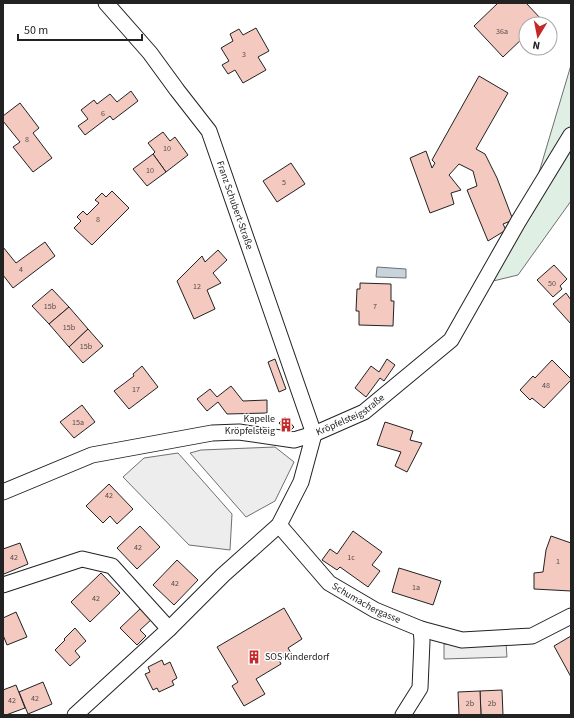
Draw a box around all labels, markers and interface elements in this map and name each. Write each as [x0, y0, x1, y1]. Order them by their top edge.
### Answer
scale bar [18, 16, 142, 42]
north arrow [518, 16, 558, 56]
text: 50 m [24, 22, 48, 39]
house number: 36a [496, 26, 508, 37]
text: N [531, 37, 541, 53]
house number: 3 [242, 49, 246, 60]
house number: 6 [101, 108, 105, 119]
house number: 8 [25, 134, 29, 145]
house number: 10 [163, 143, 171, 154]
street label: Franz Schubert-Straße [213, 159, 257, 252]
house number: 10 [146, 165, 154, 176]
house number: 5 [282, 177, 286, 188]
house number: 8 [96, 214, 100, 225]
house number: 4 [19, 264, 23, 275]
house number: 50 [548, 278, 556, 289]
house number: 12 [193, 281, 201, 292]
house number: 15b [44, 301, 57, 312]
house number: 7 [373, 301, 377, 312]
house number: 15b [63, 322, 76, 333]
house number: 15b [80, 341, 93, 352]
house number: 48 [542, 380, 550, 391]
house number: 17 [132, 384, 140, 395]
street label: Kröpfelsteigstraße [314, 391, 388, 439]
place label: Kapelle Kröpfelsteig [225, 412, 275, 438]
house number: 15a [72, 417, 84, 428]
building icon: Kapelle Kröpfelsteig [278, 417, 294, 433]
house number: 42 [105, 490, 113, 501]
house number: 42 [134, 542, 142, 553]
house number: 42 [10, 552, 18, 563]
house number: 1c [347, 552, 355, 563]
house number: 1 [556, 556, 560, 567]
house number: 42 [171, 578, 179, 589]
street label: Schumachergasse [329, 579, 403, 627]
house number: 1a [412, 582, 420, 593]
house number: 42 [92, 593, 100, 604]
building icon: SOS Kinderdorf [246, 649, 262, 665]
place label: SOS Kinderdorf [265, 650, 330, 664]
house number: 42 [31, 693, 39, 704]
house number: 42 [8, 695, 16, 706]
house number: 2b [466, 698, 475, 709]
house number: 2b [488, 698, 497, 709]

